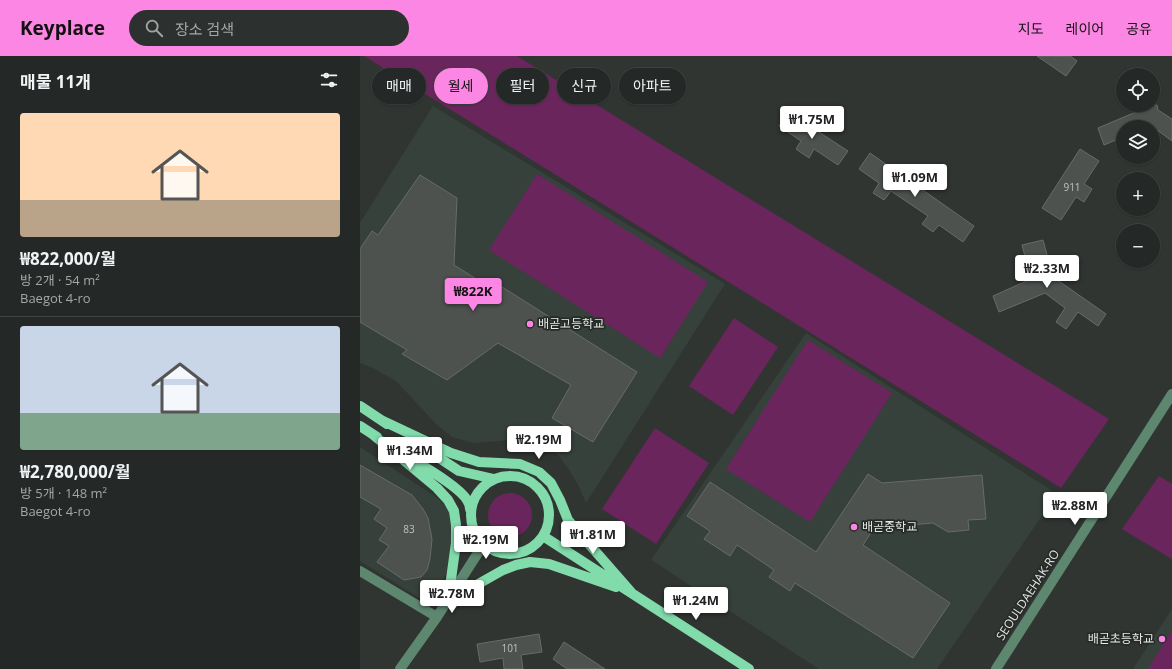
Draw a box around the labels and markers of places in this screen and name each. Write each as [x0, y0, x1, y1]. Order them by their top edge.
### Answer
pin: ₩1.75M [779, 106, 845, 140]
pin: ₩1.09M [882, 164, 948, 198]
pin: ₩2.33M [1014, 255, 1080, 289]
pin: ₩822K [445, 278, 501, 312]
place label: 배곧고등학교 [538, 315, 604, 332]
marker: 배곧고등학교 [525, 319, 535, 329]
pin: ₩2.19M [506, 426, 572, 460]
pin: ₩1.34M [377, 437, 443, 471]
pin: ₩2.88M [1042, 492, 1108, 526]
place label: 배곧중학교 [862, 518, 917, 535]
pin: ₩1.81M [560, 521, 626, 555]
marker: 배곧중학교 [849, 522, 859, 532]
pin: ₩2.19M [453, 526, 519, 560]
pin: ₩2.78M [419, 580, 485, 614]
pin: ₩1.24M [663, 587, 729, 621]
place label: 배곧초등학교 [1088, 630, 1154, 647]
marker: 배곧초등학교 [1157, 634, 1167, 644]

